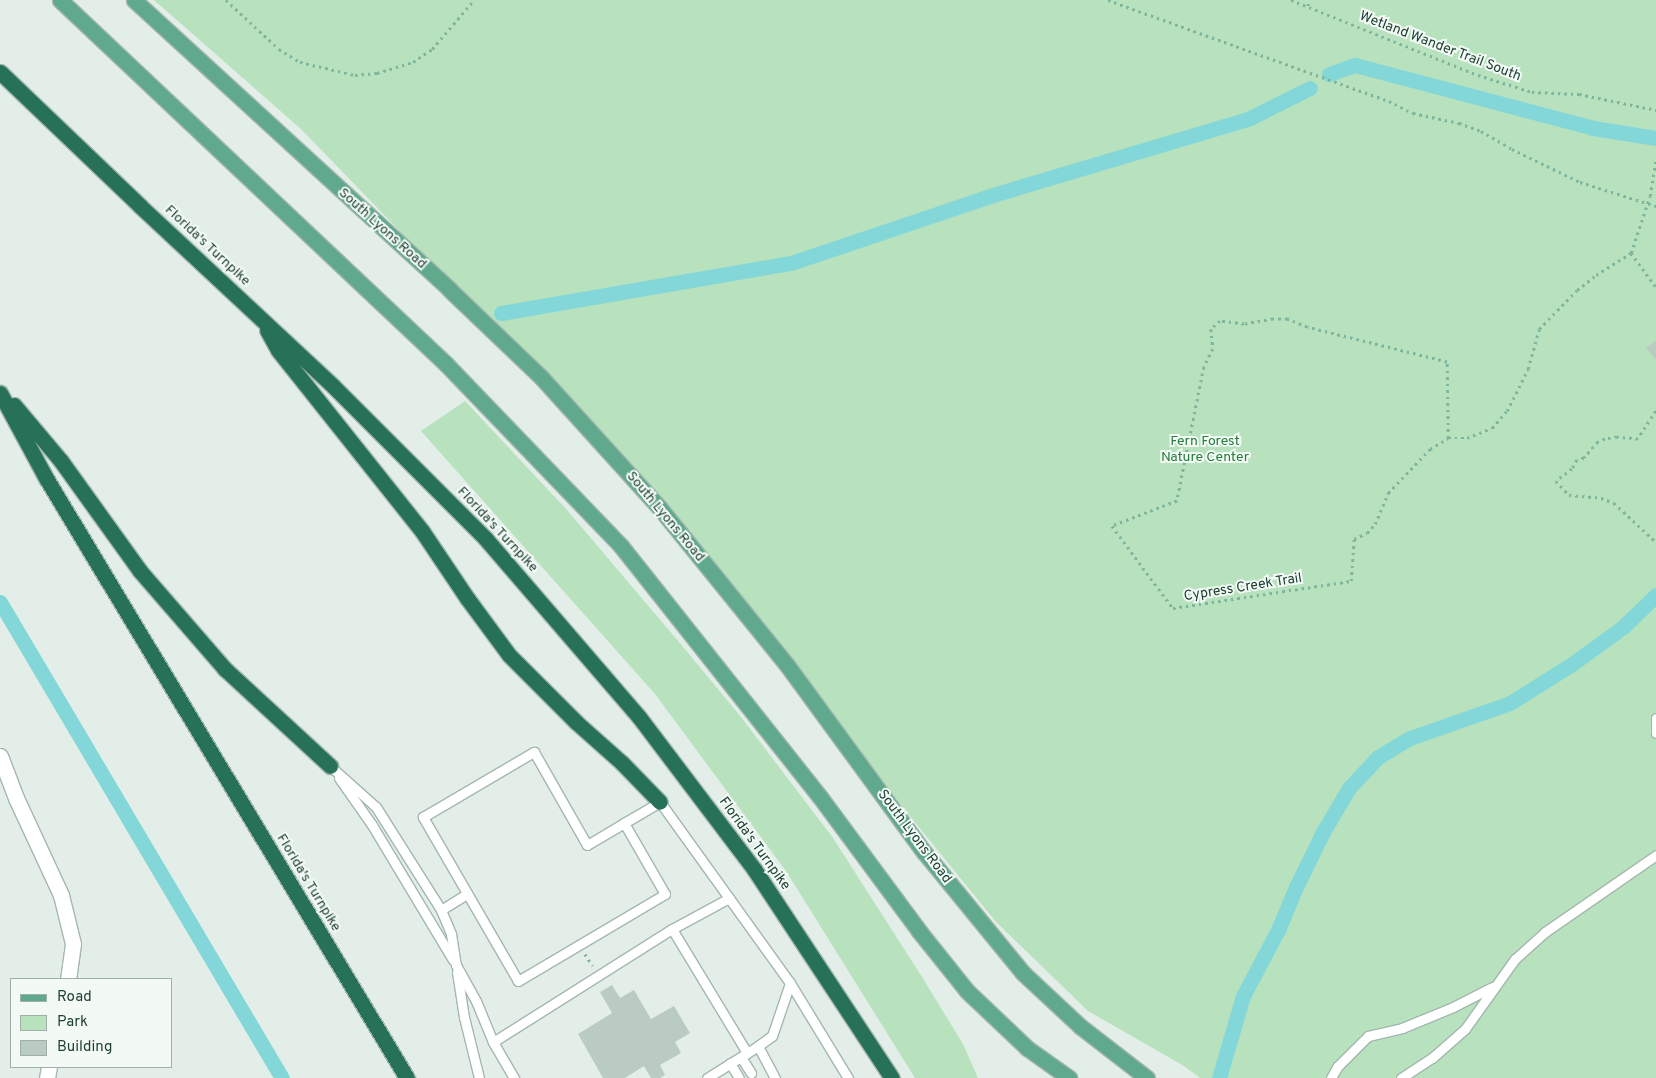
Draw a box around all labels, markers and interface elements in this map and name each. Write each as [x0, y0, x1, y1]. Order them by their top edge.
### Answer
street label: Wetland Wander Trail South [1357, 8, 1523, 86]
street label: South Lyons Road [335, 185, 429, 273]
street label: Florida's Turnpike [161, 202, 253, 290]
park label: Fern Forest Nature Center [1161, 434, 1249, 467]
street label: South Lyons Road [622, 469, 708, 565]
street label: Florida's Turnpike [453, 484, 541, 576]
street label: Cypress Creek Trail [1182, 570, 1304, 606]
street label: South Lyons Road [873, 787, 955, 887]
street label: Florida's Turnpike [714, 794, 794, 894]
street label: Florida's Turnpike [272, 831, 344, 935]
legend [10, 978, 172, 1068]
text: Road [57, 988, 92, 1007]
text: Park [57, 1013, 88, 1032]
text: Building [57, 1038, 112, 1057]

